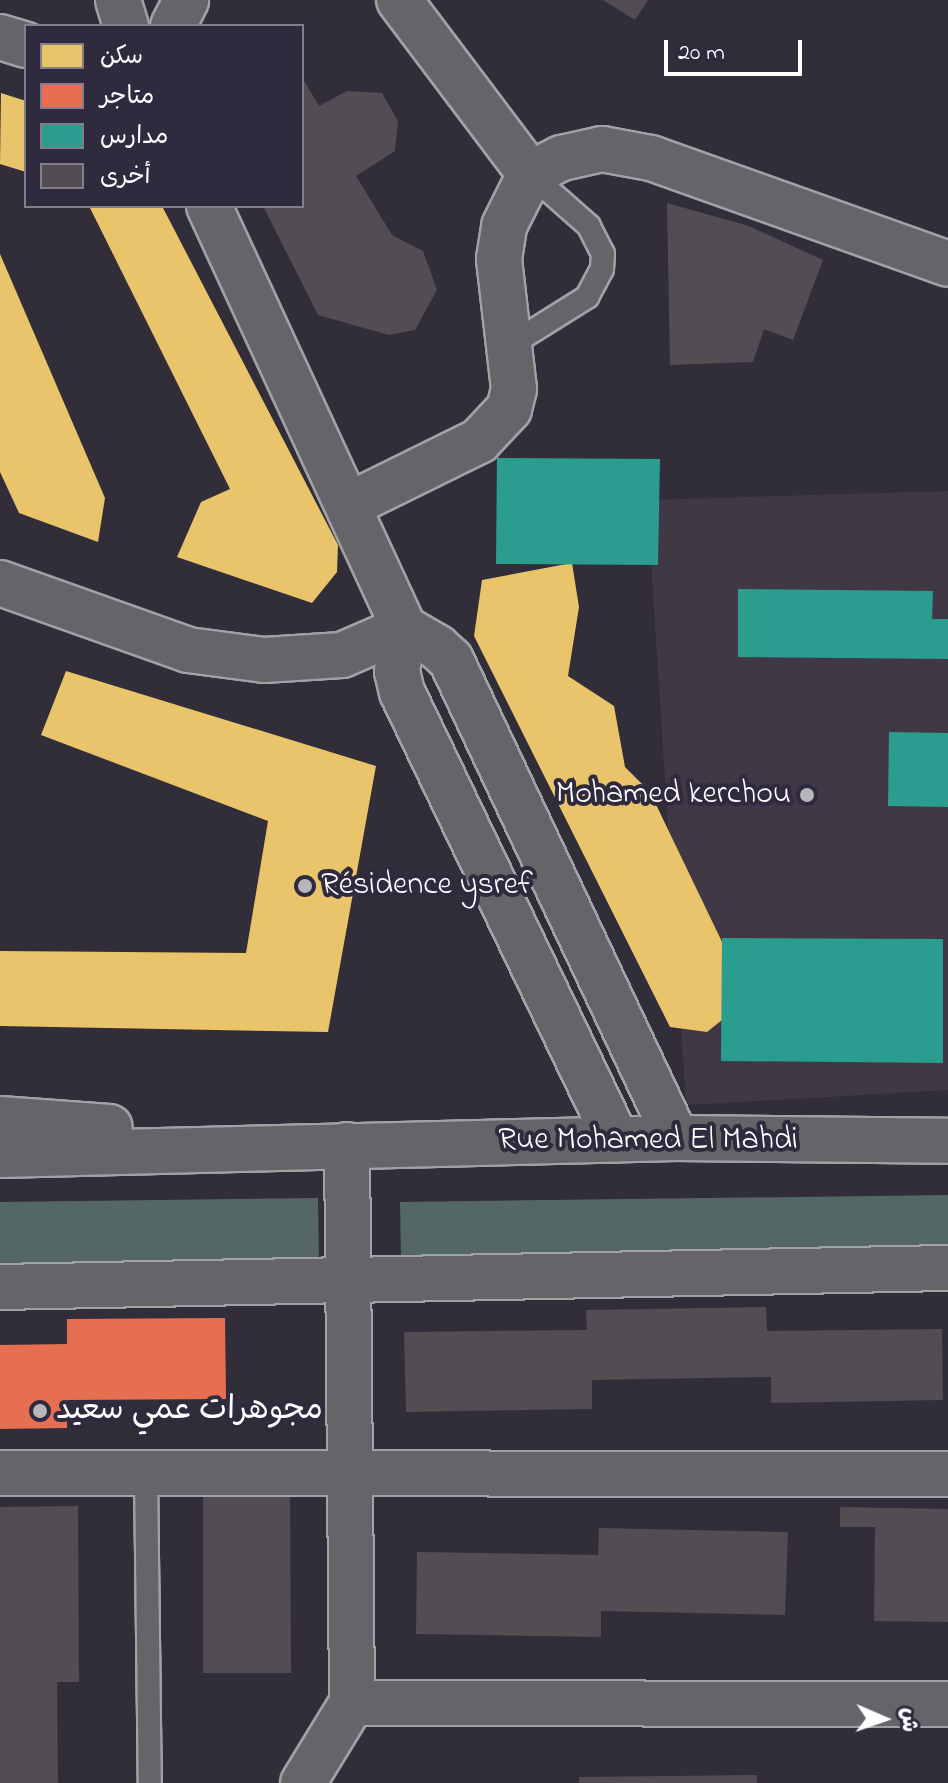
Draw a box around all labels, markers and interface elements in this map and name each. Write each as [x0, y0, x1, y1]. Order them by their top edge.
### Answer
legend [24, 24, 304, 208]
scale bar [668, 24, 806, 74]
text: 20 m [678, 36, 725, 71]
text: سكن [100, 40, 143, 75]
text: متاجر [100, 80, 154, 115]
text: مدارس [100, 120, 168, 155]
text: أخرى [100, 160, 151, 195]
place label: Mohamed kerchou [556, 776, 791, 814]
marker: Mohamed kerchou [798, 786, 816, 804]
place label: Résidence ysref [321, 867, 533, 905]
marker: Résidence ysref [296, 877, 314, 895]
street label: Rue Mohamed El Mahdi [498, 1122, 798, 1160]
place label: مجوهرات عمي سعيد [56, 1392, 323, 1430]
marker: مجوهرات عمي سعيد [31, 1402, 49, 1420]
north arrow [844, 1679, 924, 1759]
text: ش [892, 1707, 924, 1732]

